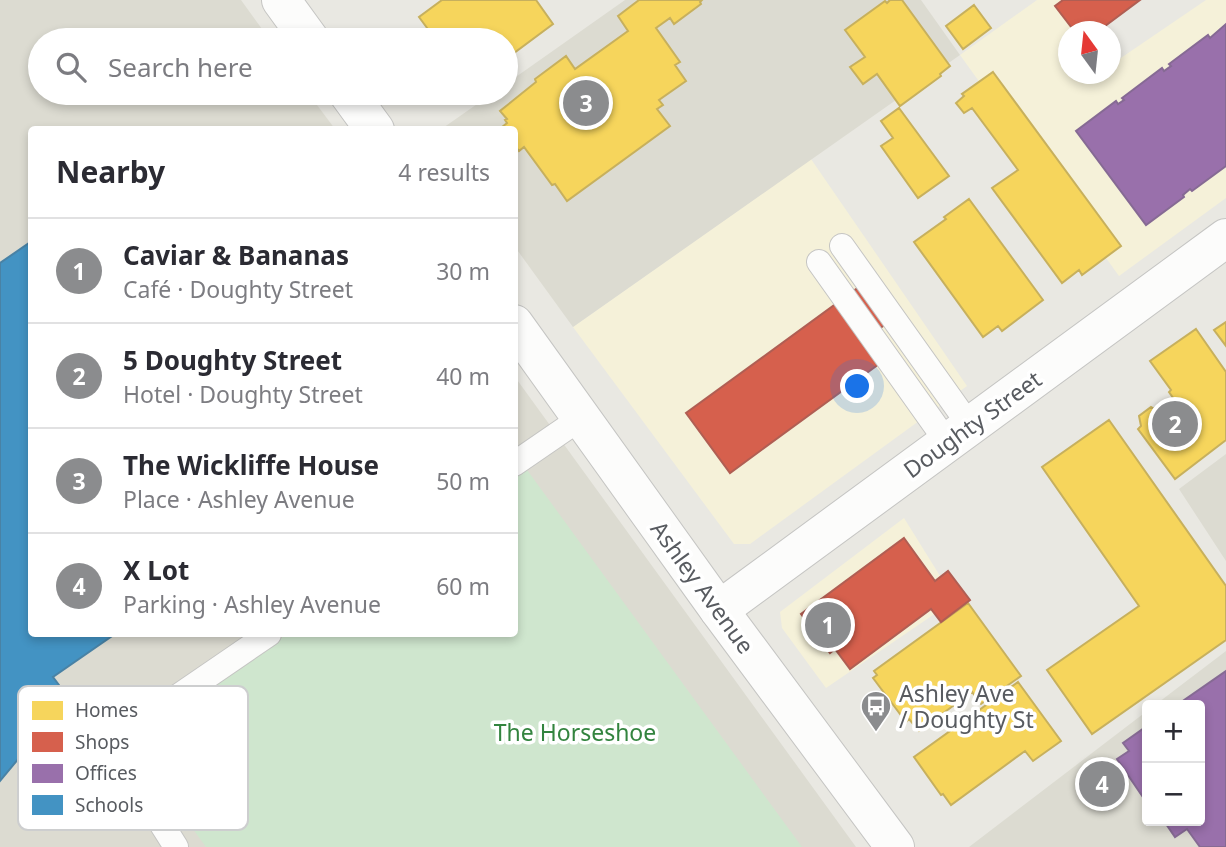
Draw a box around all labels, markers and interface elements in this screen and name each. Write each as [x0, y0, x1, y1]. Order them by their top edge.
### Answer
north arrow [1058, 21, 1121, 84]
search box [28, 28, 518, 105]
icon: search [52, 48, 90, 86]
text: Search here [108, 49, 253, 85]
pin: 3 [563, 77, 609, 129]
text: Nearby [56, 151, 165, 192]
text: 4 results [398, 156, 490, 188]
text: Caviar & Bananas [123, 237, 349, 273]
text: 1 [72, 255, 86, 287]
text: 30 m [436, 255, 490, 287]
text: Café · Doughty Street [123, 273, 353, 305]
text: 5 Doughty Street [123, 342, 342, 378]
text: 2 [72, 360, 86, 392]
text: 40 m [436, 360, 490, 392]
street label: Doughty Street [896, 363, 1048, 485]
your location [840, 369, 874, 403]
text: Hotel · Doughty Street [123, 378, 363, 410]
pin: 2 [1152, 398, 1198, 450]
text: The Wickliffe House [123, 447, 379, 483]
text: 3 [72, 465, 86, 497]
text: 50 m [436, 465, 490, 497]
text: Place · Ashley Avenue [123, 483, 355, 515]
street label: Ashley Avenue [644, 514, 762, 660]
text: X Lot [123, 552, 189, 588]
text: 4 [72, 570, 86, 602]
text: 60 m [436, 570, 490, 602]
text: Parking · Ashley Avenue [123, 588, 381, 620]
pin: 1 [805, 599, 851, 651]
place label: Ashley Ave / Doughty St [899, 677, 1034, 735]
legend [18, 686, 248, 830]
bus stop icon: Ashley Ave / Doughty St [859, 689, 893, 733]
text: Homes [75, 697, 138, 723]
map controls [1142, 700, 1205, 826]
button: + [1142, 700, 1205, 763]
park label: The Horseshoe [494, 716, 656, 748]
text: Shops [75, 729, 129, 755]
pin: 4 [1079, 758, 1125, 810]
text: Offices [75, 760, 137, 786]
button: − [1142, 763, 1205, 826]
text: Schools [75, 792, 143, 818]

